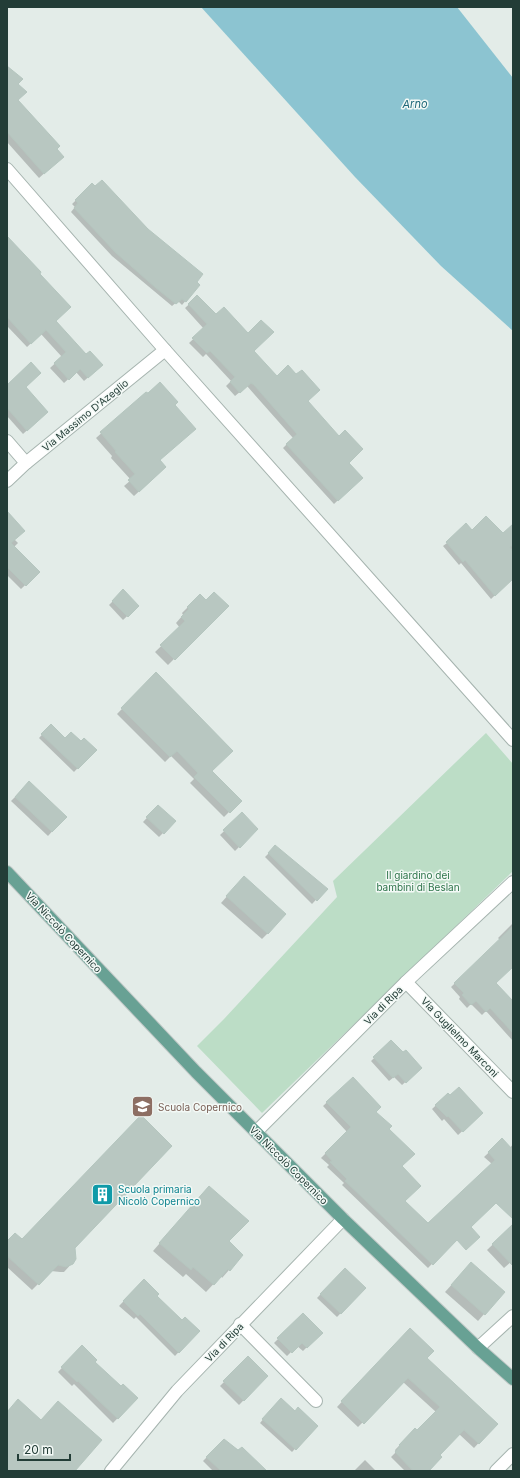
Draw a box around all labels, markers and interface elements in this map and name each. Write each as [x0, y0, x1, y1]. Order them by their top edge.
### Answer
water label: Arno [401, 97, 428, 111]
street label: Via Massimo D'Azeglio [39, 377, 131, 453]
park label: Il giardino dei bambini di Beslan [376, 869, 460, 893]
street label: Via Niccolò Copernico [24, 889, 104, 975]
street label: Via di Ripa [361, 983, 405, 1027]
street label: Via Guglielmo Marconi [419, 995, 501, 1079]
school or university icon: Scuola Copernico [130, 1094, 156, 1120]
place label: Scuola Copernico [158, 1101, 242, 1113]
street label: Via Niccolò Copernico [247, 1123, 331, 1207]
building icon: Scuola primaria Nicolò Copernico [90, 1182, 116, 1208]
place label: Scuola primaria Nicolò Copernico [118, 1183, 200, 1207]
street label: Via di Ripa [202, 1320, 246, 1364]
scale bar [18, 1436, 70, 1462]
text: 20 m [24, 1442, 53, 1457]

